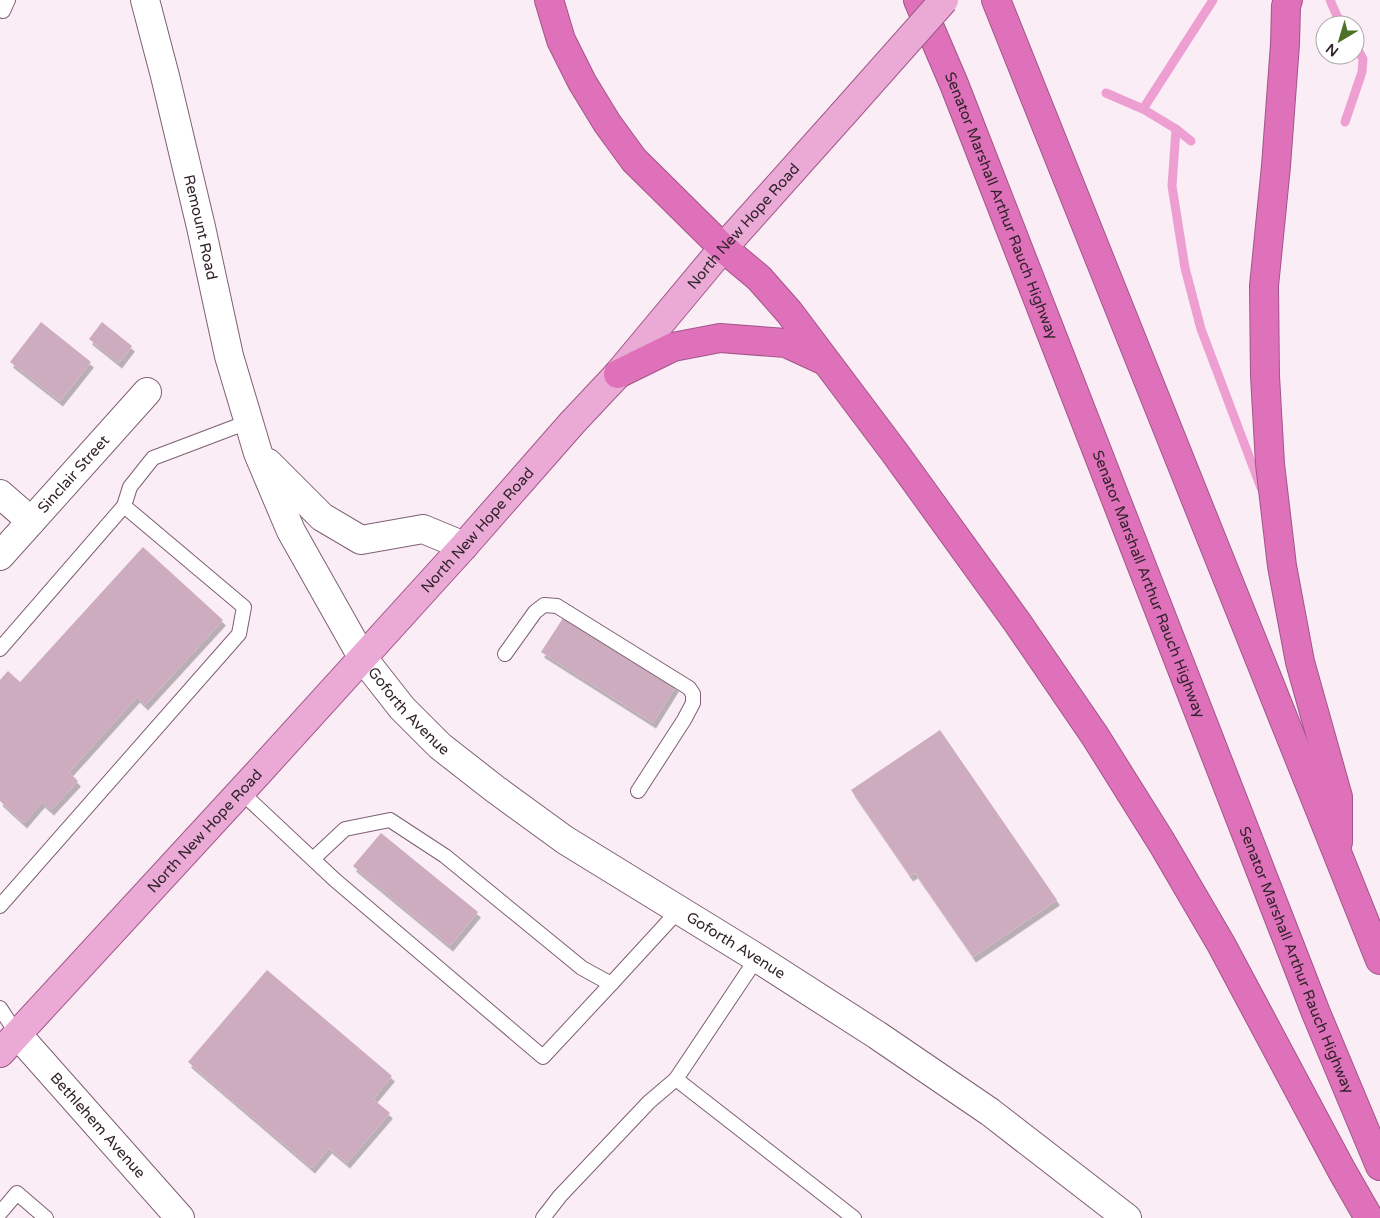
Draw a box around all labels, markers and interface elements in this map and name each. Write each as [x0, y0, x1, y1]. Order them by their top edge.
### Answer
north arrow [1315, 15, 1365, 65]
text: N [1323, 40, 1342, 60]
street label: Senator Marshall Arthur Rauch Highway [941, 69, 1062, 342]
street label: North New Hope Road [684, 160, 803, 293]
street label: Remount Road [180, 173, 221, 282]
street label: Sinclair Street [34, 431, 113, 517]
street label: Senator Marshall Arthur Rauch Highway [1089, 448, 1209, 720]
street label: North New Hope Road [417, 464, 538, 596]
street label: Goforth Avenue [364, 663, 453, 759]
street label: North New Hope Road [143, 765, 266, 896]
street label: Senator Marshall Arthur Rauch Highway [1235, 824, 1358, 1096]
street label: Goforth Avenue [683, 908, 789, 983]
street label: Bethlehem Avenue [46, 1069, 149, 1182]

